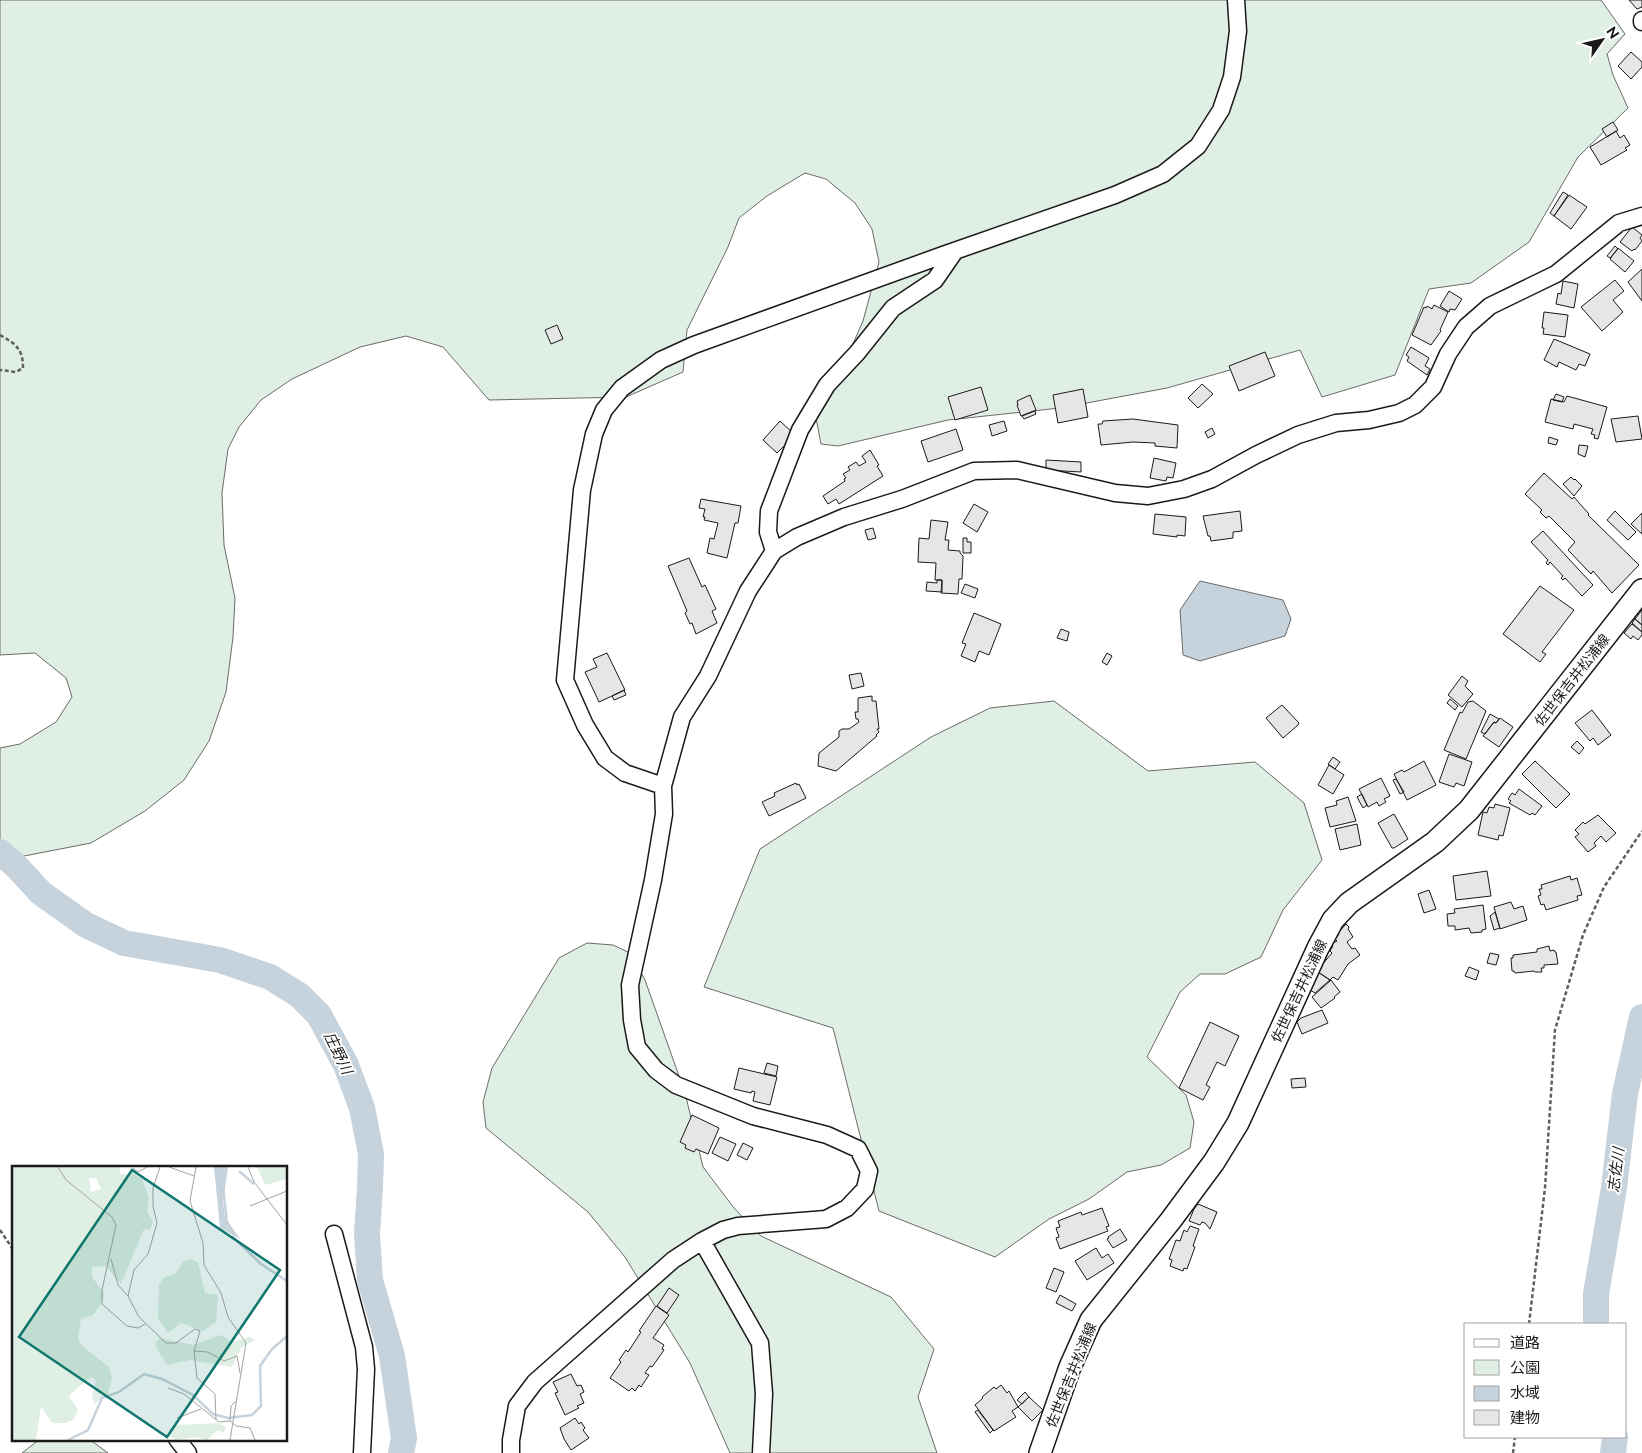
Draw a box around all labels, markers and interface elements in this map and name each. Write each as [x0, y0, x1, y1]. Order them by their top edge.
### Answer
north arrow [1577, 15, 1627, 65]
text: N [1603, 24, 1622, 42]
street label: 佐世保吉井松浦線 [1531, 631, 1613, 729]
street label: 佐世保吉井松浦線 [1268, 937, 1330, 1045]
water label: 庄野川 [320, 1029, 357, 1079]
water label: 志佐川 [1604, 1145, 1628, 1193]
inset map [12, 1166, 288, 1440]
street label: 佐世保吉井松浦線 [1043, 1320, 1099, 1430]
legend [1464, 1323, 1627, 1438]
text: 道路 [1510, 1334, 1540, 1352]
text: 公園 [1510, 1359, 1540, 1377]
text: 水域 [1510, 1384, 1540, 1402]
text: 建物 [1510, 1409, 1540, 1427]

